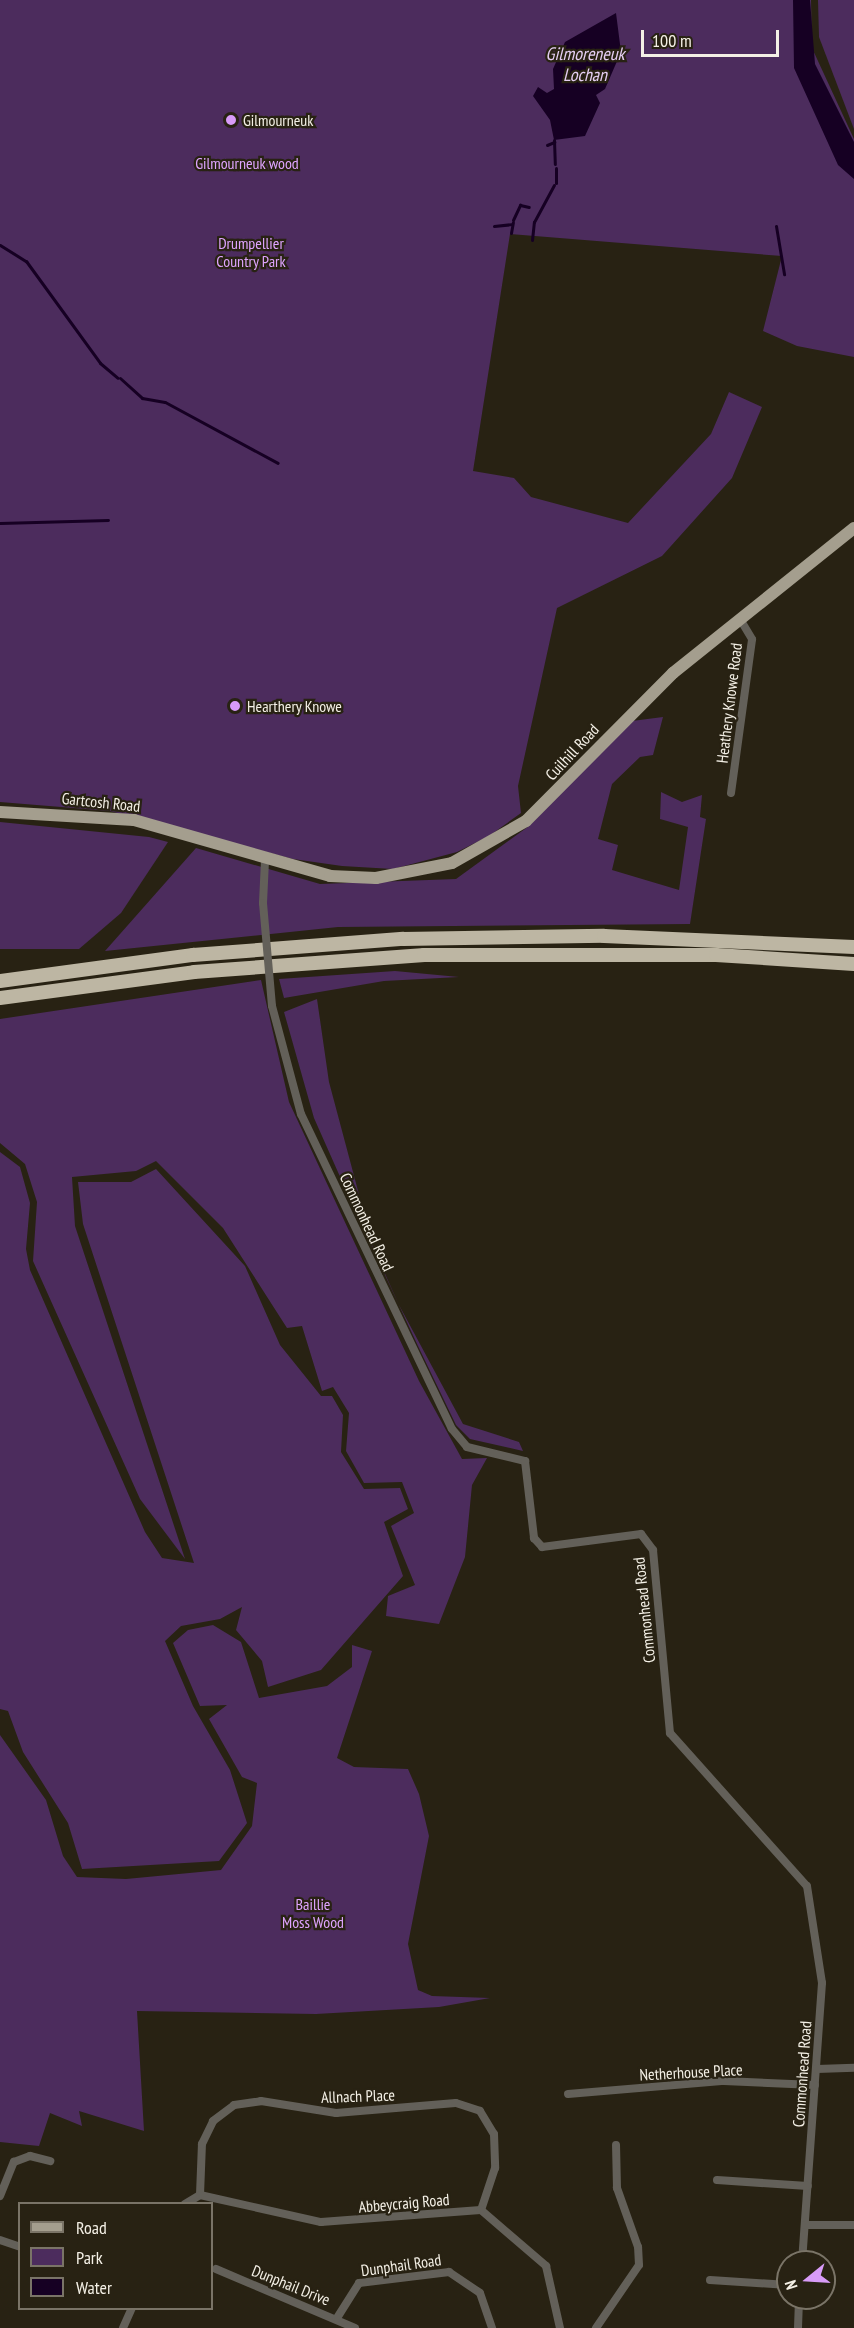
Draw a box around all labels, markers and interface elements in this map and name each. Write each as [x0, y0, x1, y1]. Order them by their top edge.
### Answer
scale bar [644, 18, 782, 56]
text: 100 m [652, 29, 692, 52]
water label: Gilmoreneuk Lochan [546, 44, 624, 86]
place label: Gilmourneuk [243, 110, 314, 130]
marker: Gilmourneuk [224, 113, 238, 127]
park label: Gilmourneuk wood [195, 153, 299, 173]
park label: Drumpellier Country Park [216, 233, 286, 271]
street label: Heathery Knowe Road [712, 642, 746, 764]
place label: Hearthery Knowe [247, 696, 342, 716]
marker: Hearthery Knowe [228, 699, 242, 713]
street label: Cuilhill Road [541, 720, 603, 784]
street label: Gartcosh Road [61, 788, 141, 816]
street label: Commonhead Road [336, 1170, 398, 1274]
street label: Commonhead Road [629, 1556, 659, 1664]
park label: Baillie Moss Wood [282, 1894, 344, 1932]
street label: Commonhead Road [789, 2020, 815, 2128]
street label: Netherhouse Place [639, 2060, 743, 2084]
street label: Allnach Place [321, 2085, 395, 2107]
street label: Abbeycraig Road [358, 2189, 450, 2217]
legend [18, 2202, 213, 2310]
text: Road [76, 2216, 107, 2239]
text: Park [76, 2246, 103, 2269]
street label: Dunphail Road [360, 2250, 442, 2280]
north arrow [776, 2250, 836, 2310]
street label: Dunphail Drive [249, 2261, 333, 2309]
text: Water [76, 2276, 112, 2299]
text: N [780, 2278, 802, 2292]

